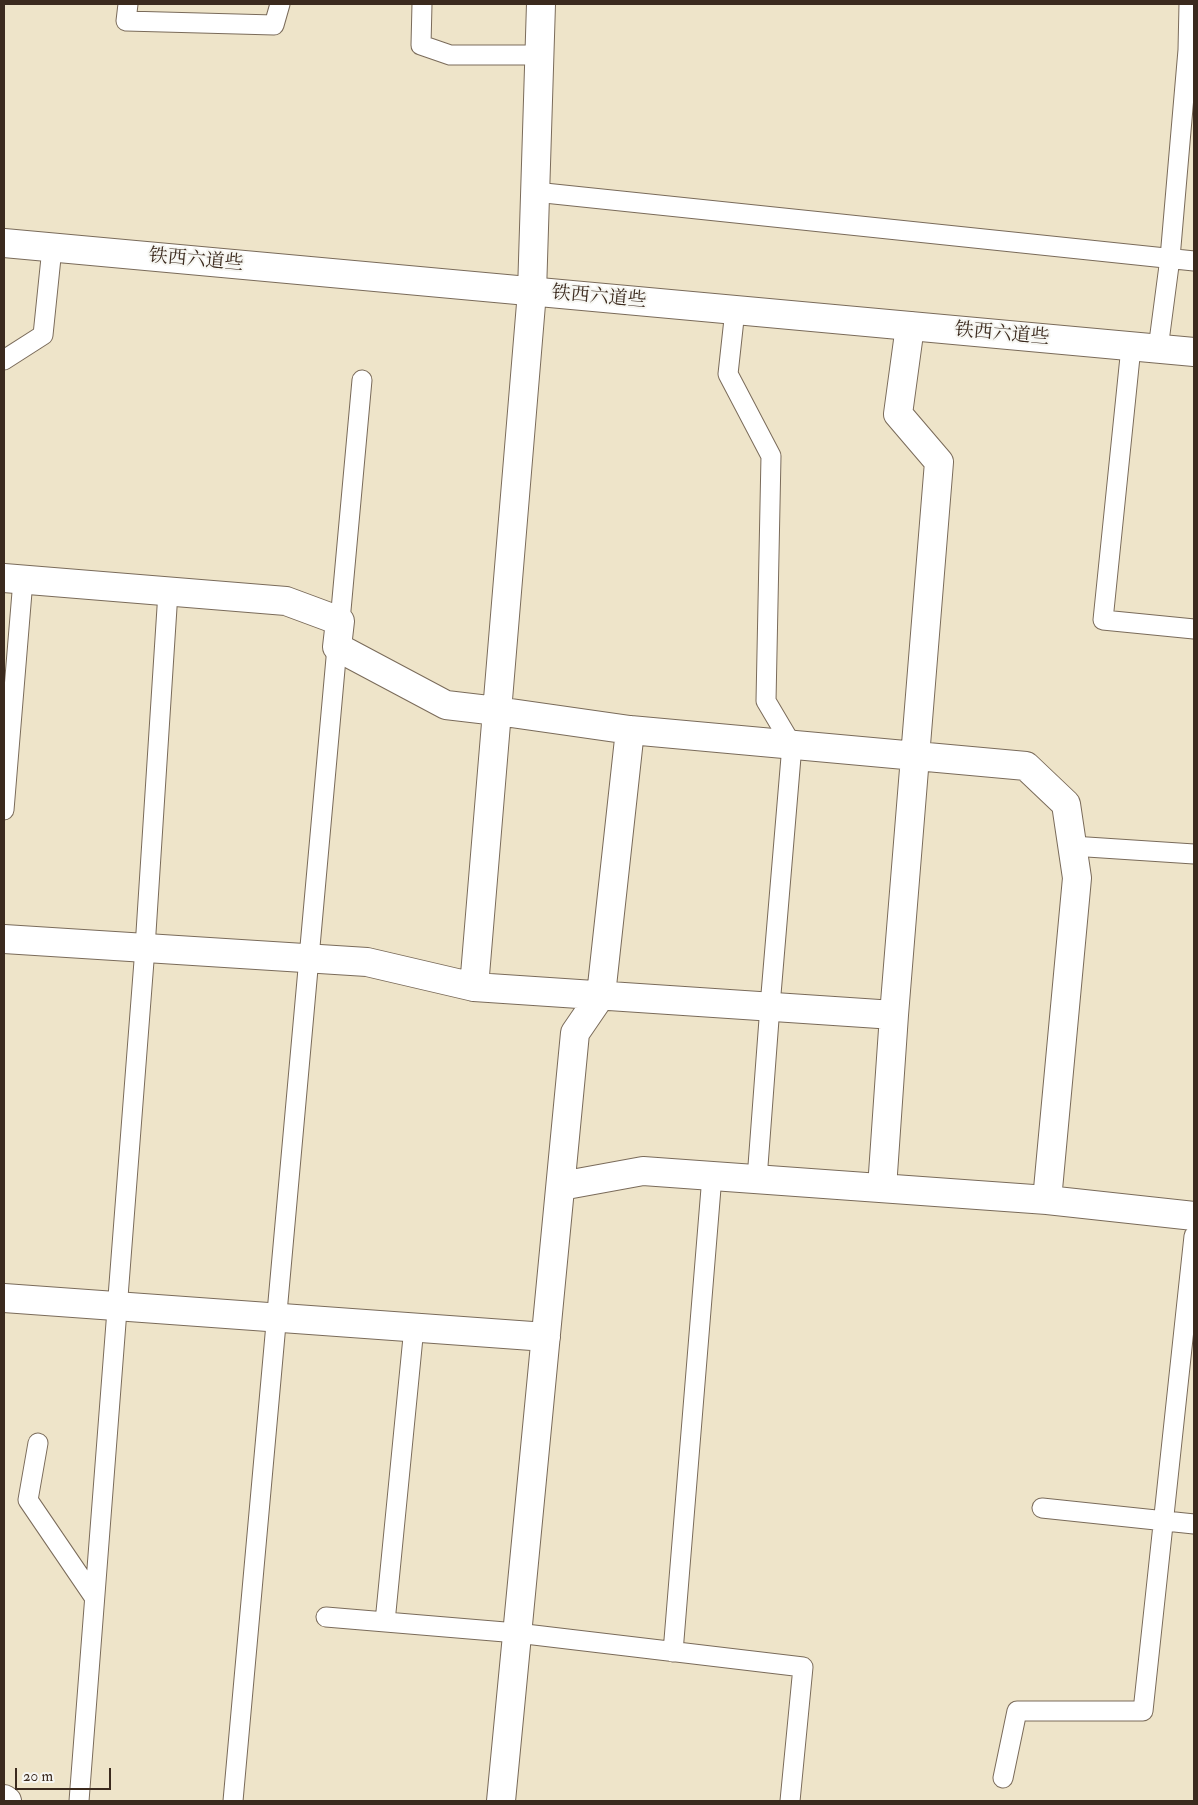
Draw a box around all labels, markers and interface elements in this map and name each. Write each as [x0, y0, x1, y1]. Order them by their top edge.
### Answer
street label: 铁西六道些 [148, 246, 244, 276]
street label: 铁西六道些 [551, 283, 647, 313]
street label: 铁西六道些 [954, 320, 1050, 350]
scale bar [18, 1758, 114, 1790]
text: 20 m [23, 1767, 53, 1786]

